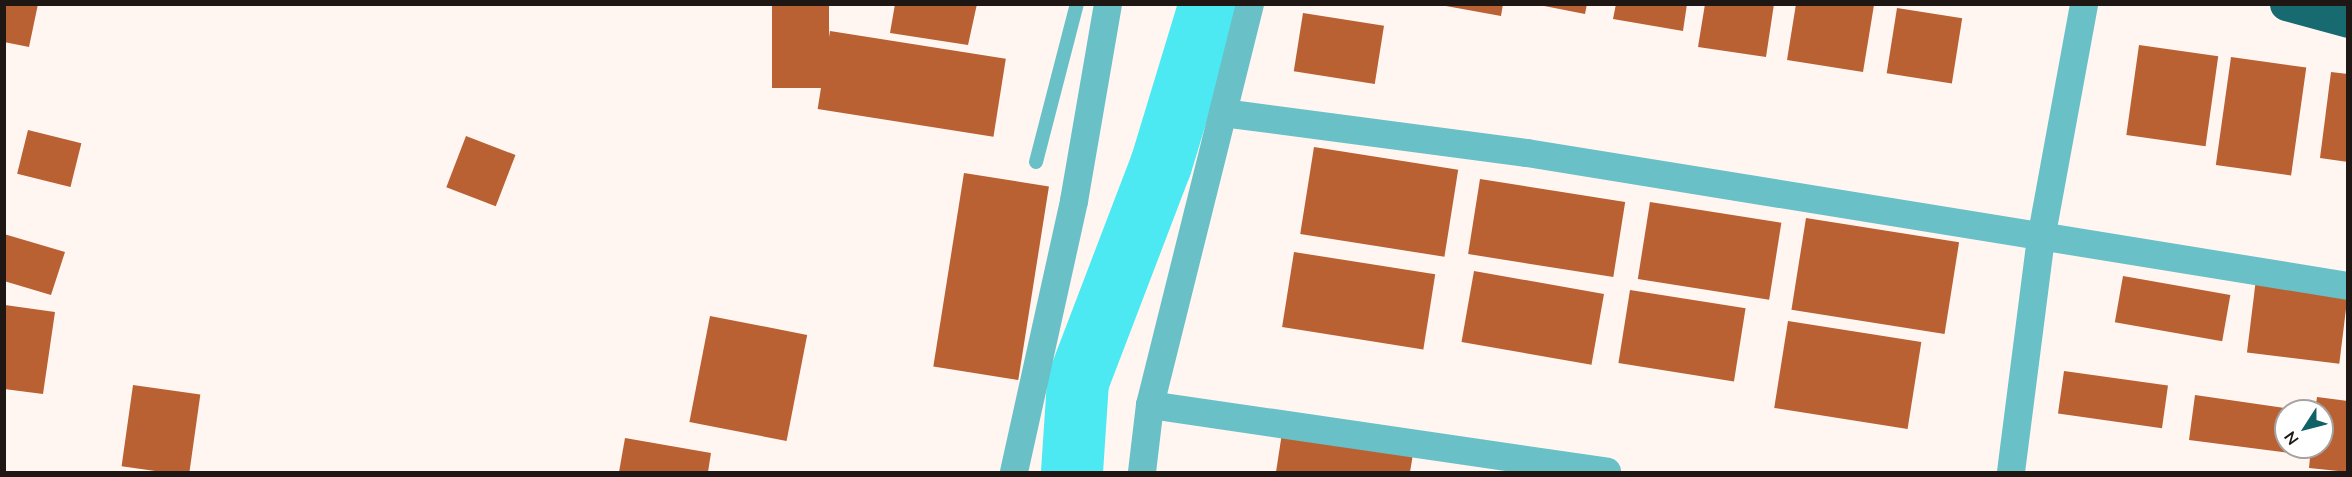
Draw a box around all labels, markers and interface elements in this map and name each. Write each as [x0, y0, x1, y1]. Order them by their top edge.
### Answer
north arrow [2274, 399, 2334, 459]
text: N [2279, 428, 2303, 449]

